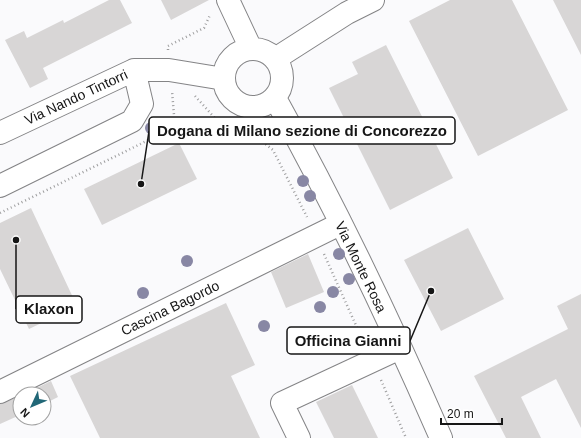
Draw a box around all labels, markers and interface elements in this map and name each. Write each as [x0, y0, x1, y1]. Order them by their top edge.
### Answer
street label: Via Nando Tintorri [22, 66, 130, 128]
callout: Dogana di Milano sezione di Concorezzo [149, 117, 455, 144]
text: Dogana di Milano sezione di Concorezzo [157, 122, 447, 139]
street label: Via Monte Rosa [332, 219, 390, 315]
street label: Cascina Bagordo [118, 277, 222, 339]
callout: Klaxon [16, 296, 82, 323]
text: Klaxon [24, 300, 74, 317]
callout: Officina Gianni [287, 327, 410, 354]
text: Officina Gianni [295, 332, 401, 349]
north arrow [12, 386, 52, 426]
scale bar [441, 400, 502, 426]
text: N [18, 406, 32, 420]
text: 20 m [447, 407, 474, 421]

